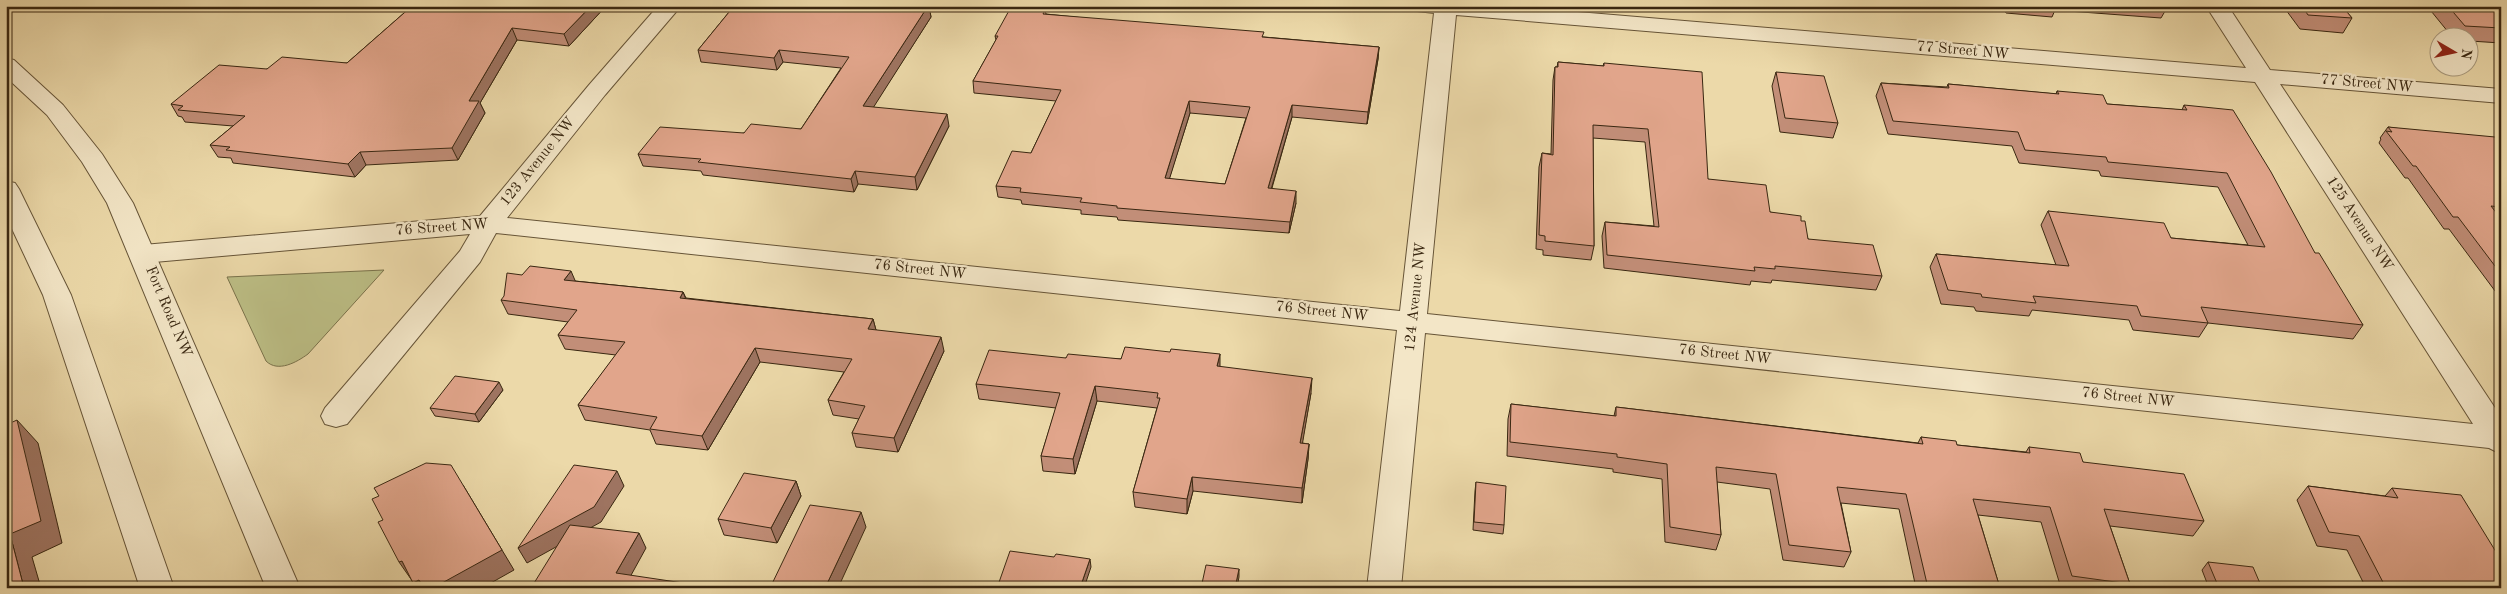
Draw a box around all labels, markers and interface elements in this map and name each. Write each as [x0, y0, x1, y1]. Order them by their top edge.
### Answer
north arrow [2430, 28, 2480, 78]
street label: 77 Street NW [1916, 39, 2010, 63]
text: N [2458, 47, 2474, 61]
street label: 77 Street NW [2320, 72, 2414, 96]
street label: 123 Avenue NW [498, 115, 578, 209]
street label: 125 Avenue NW [2323, 174, 2395, 274]
street label: 76 Street NW [395, 217, 489, 239]
street label: 124 Avenue NW [1403, 242, 1429, 352]
street label: 76 Street NW [873, 258, 967, 282]
street label: Fort Road NW [142, 264, 194, 360]
street label: 76 Street NW [1275, 300, 1369, 324]
street label: 76 Street NW [1678, 343, 1772, 367]
street label: 76 Street NW [2081, 386, 2175, 410]

